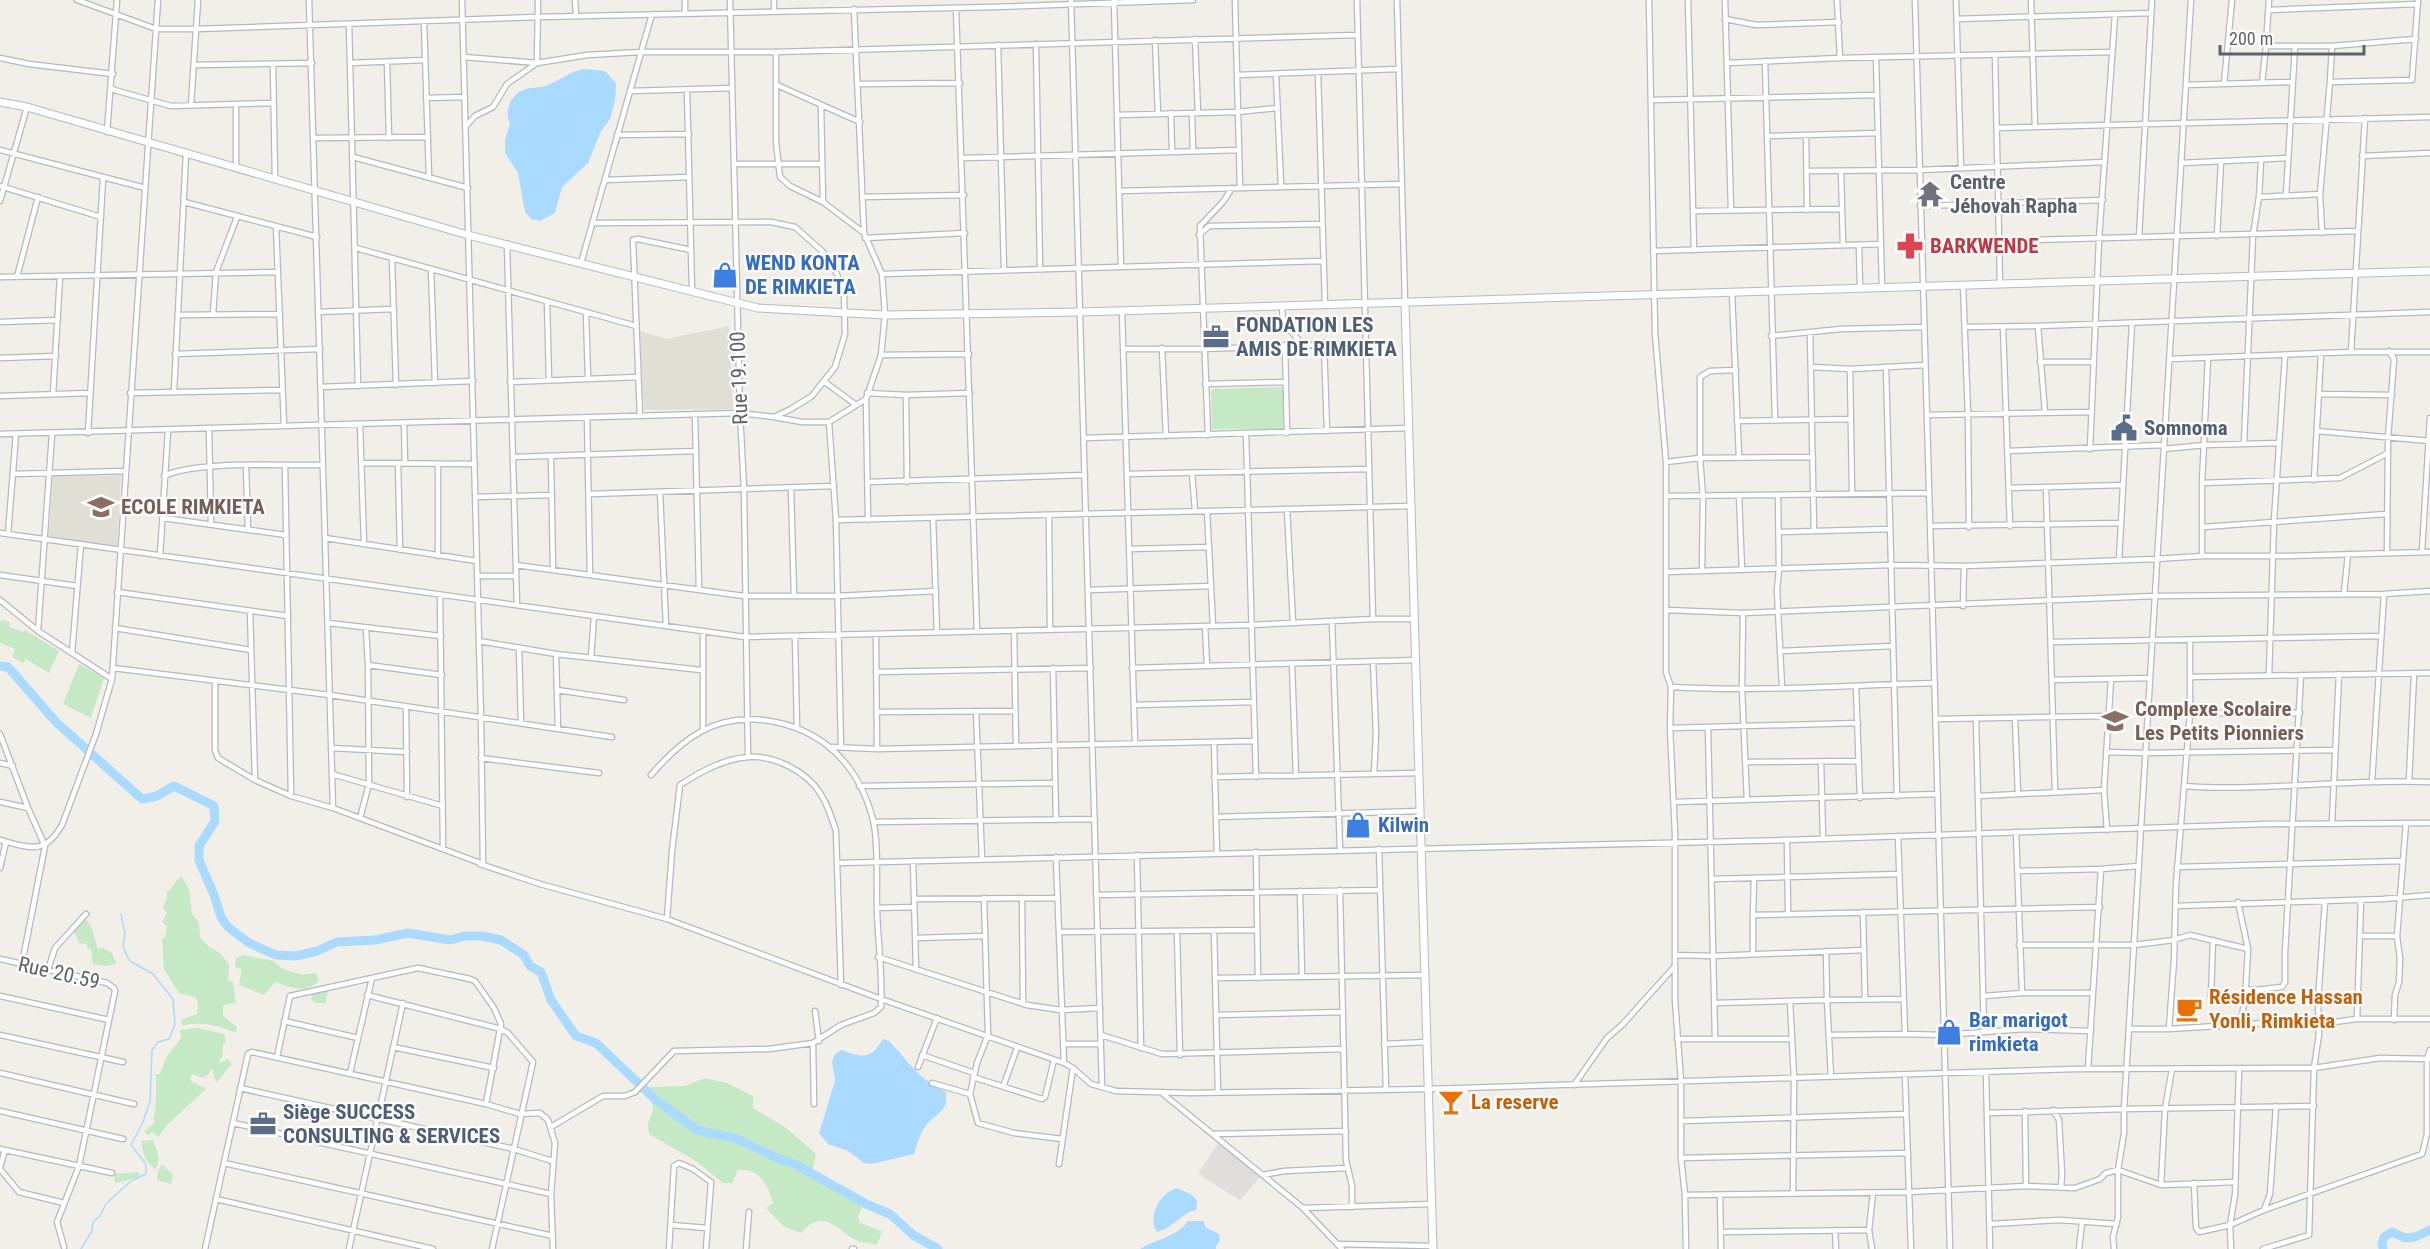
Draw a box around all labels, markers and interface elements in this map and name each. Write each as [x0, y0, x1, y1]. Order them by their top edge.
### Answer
scale bar [2220, 18, 2364, 56]
text: 200 m [2229, 28, 2273, 49]
place label: Centre Jéhovah Rapha [1950, 170, 2078, 218]
temple icon: Centre Jéhovah Rapha [1915, 179, 1945, 209]
pharmacy icon: BARKWENDE [1895, 231, 1925, 261]
place label: BARKWENDE [1930, 234, 2039, 258]
place label: WEND KONTA DE RIMKIETA [745, 251, 860, 299]
shop icon: WEND KONTA DE RIMKIETA [710, 260, 740, 290]
place label: FONDATION LES AMIS DE RIMKIETA [1236, 313, 1397, 361]
office icon: FONDATION LES AMIS DE RIMKIETA [1201, 322, 1231, 352]
street label: Rue 19.100 [725, 331, 753, 425]
public building icon: Somnoma [2109, 413, 2139, 443]
place label: Somnoma [2144, 416, 2228, 440]
school or university icon: ECOLE RIMKIETA [86, 492, 116, 522]
place label: ECOLE RIMKIETA [121, 495, 265, 519]
place label: Complexe Scolaire Les Petits Pionniers [2135, 697, 2304, 745]
school or university icon: Complexe Scolaire Les Petits Pionniers [2100, 706, 2130, 736]
shop icon: Kilwin [1343, 810, 1373, 840]
place label: Kilwin [1378, 813, 1429, 837]
street label: Rue 20.59 [16, 952, 102, 994]
place label: Résidence Hassan Yonli, Rimkieta [2209, 985, 2363, 1033]
cafe icon: Résidence Hassan Yonli, Rimkieta [2174, 994, 2204, 1024]
place label: Bar marigot rimkieta [1969, 1008, 2068, 1056]
shop icon: Bar marigot rimkieta [1934, 1017, 1964, 1047]
bar icon: La reserve [1436, 1087, 1466, 1117]
place label: La reserve [1471, 1090, 1559, 1114]
place label: Siège SUCCESS CONSULTING & SERVICES [283, 1100, 500, 1148]
office icon: Siège SUCCESS CONSULTING & SERVICES [248, 1109, 278, 1139]

